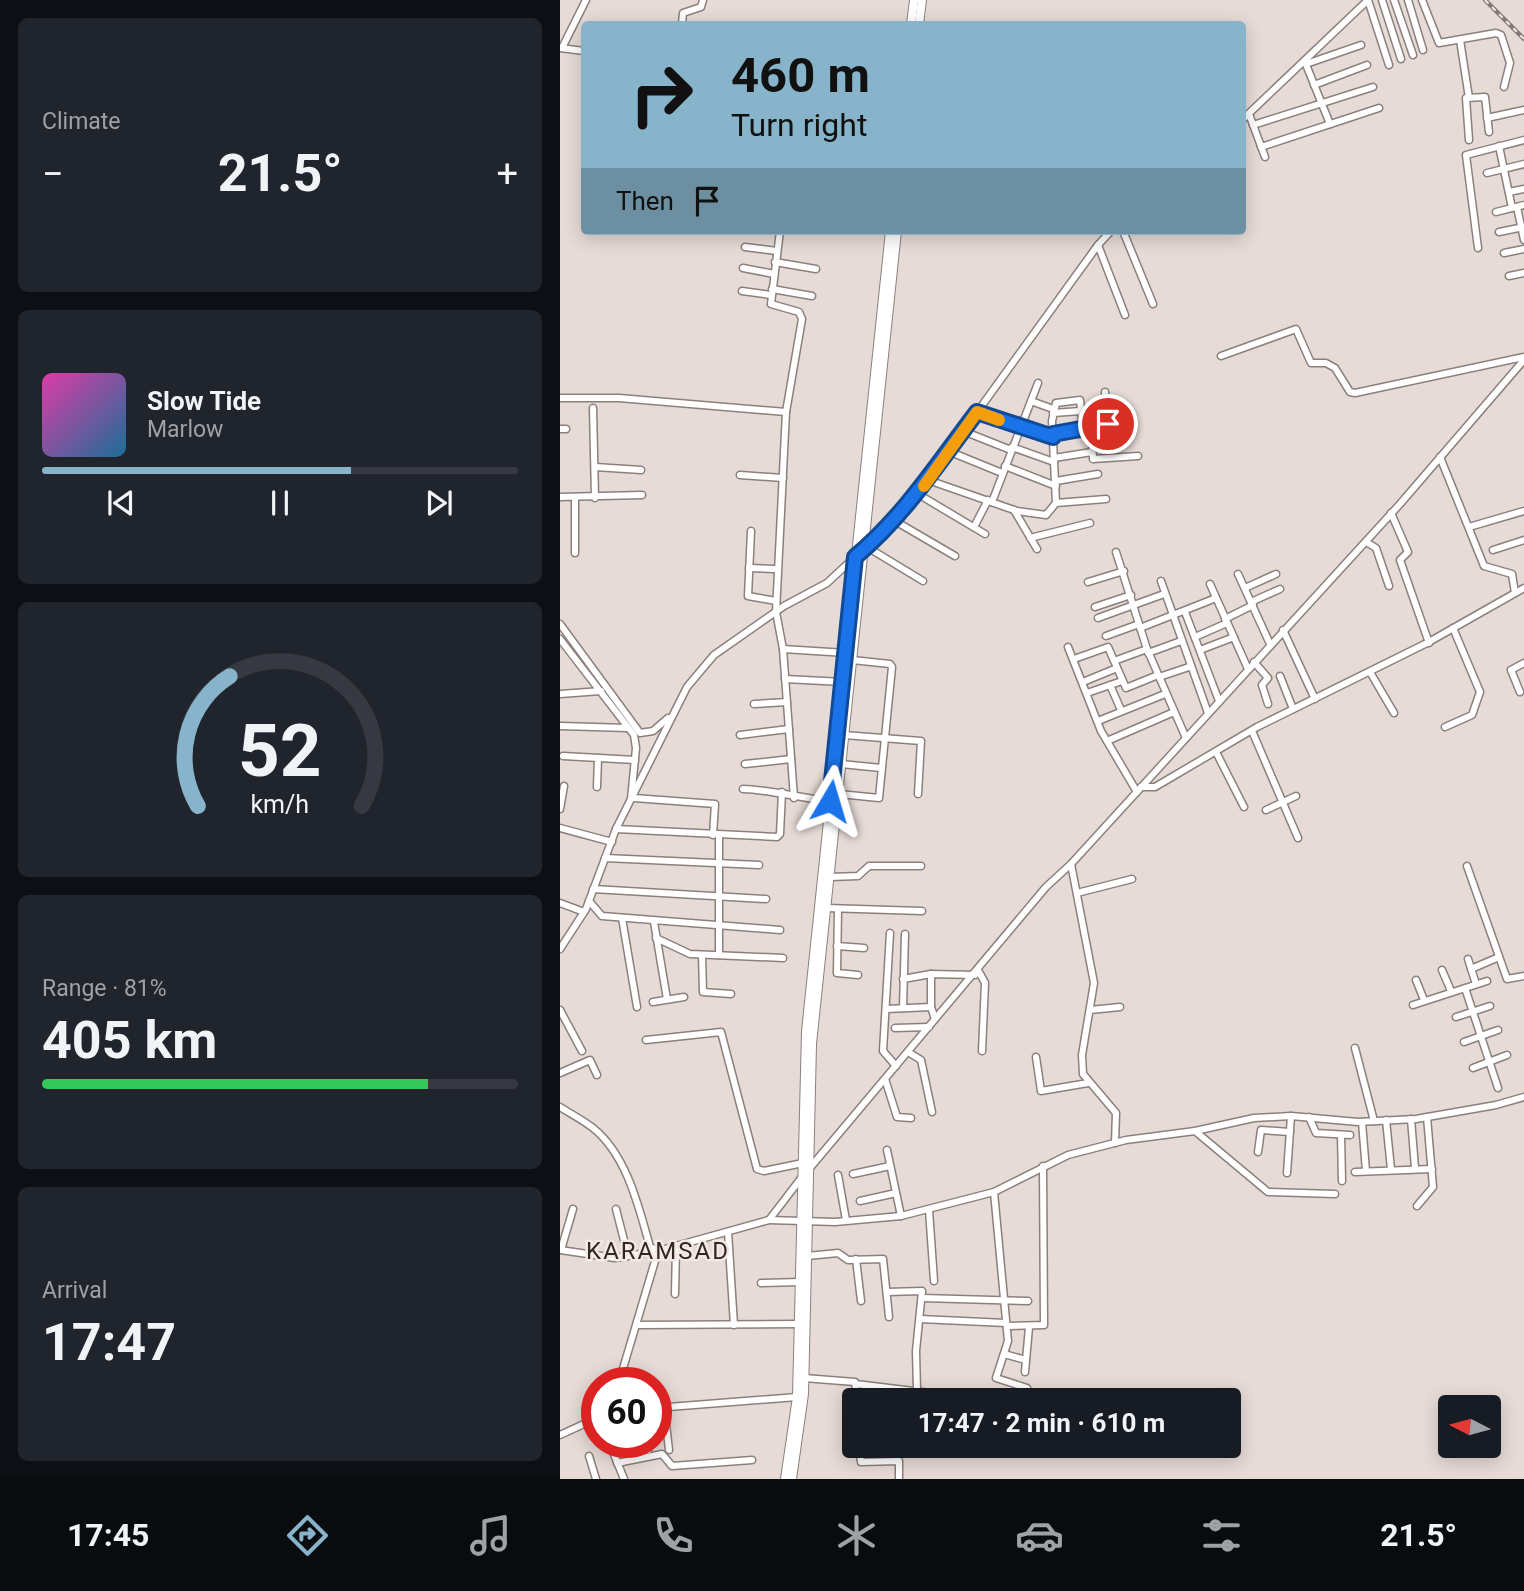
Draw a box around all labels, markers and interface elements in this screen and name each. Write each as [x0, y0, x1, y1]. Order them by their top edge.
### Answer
text: 460 m [731, 47, 870, 104]
icon: right [616, 49, 707, 140]
text: Turn right [731, 106, 867, 144]
text: Climate [42, 108, 121, 135]
text: 21.5° [218, 143, 343, 204]
text: − [42, 152, 64, 196]
text: + [496, 152, 518, 196]
icon: arrive [688, 182, 726, 220]
text: Then [616, 186, 674, 216]
text: Slow Tide [147, 386, 261, 416]
pin [1078, 394, 1138, 454]
icon: arrive [1089, 405, 1127, 443]
text: Marlow [147, 416, 223, 443]
icon: previous [102, 484, 140, 522]
icon: pause [261, 484, 299, 522]
icon: next [420, 484, 458, 522]
text: 52 [238, 708, 322, 794]
position arrow [793, 764, 867, 838]
text: km/h [251, 789, 309, 818]
text: Range · 81% [42, 975, 167, 1002]
text: 405 km [42, 1010, 217, 1071]
district label: KARAMSAD [586, 1237, 730, 1265]
text: Arrival [42, 1277, 107, 1304]
text: 17:47 [42, 1312, 176, 1373]
speed limit sign: 60 [581, 1367, 672, 1458]
north arrow [1438, 1395, 1502, 1458]
map controls [1438, 1395, 1501, 1458]
text: 17:47 · 2 min · 610 m [918, 1408, 1165, 1438]
icon: directions [283, 1511, 332, 1560]
icon: music [466, 1511, 515, 1560]
icon: phone [649, 1511, 698, 1560]
icon: climate [832, 1511, 881, 1560]
icon: car [1015, 1511, 1064, 1560]
icon: filters [1197, 1511, 1246, 1560]
text: 17:45 [67, 1516, 149, 1554]
text: 21.5° [1380, 1516, 1457, 1554]

